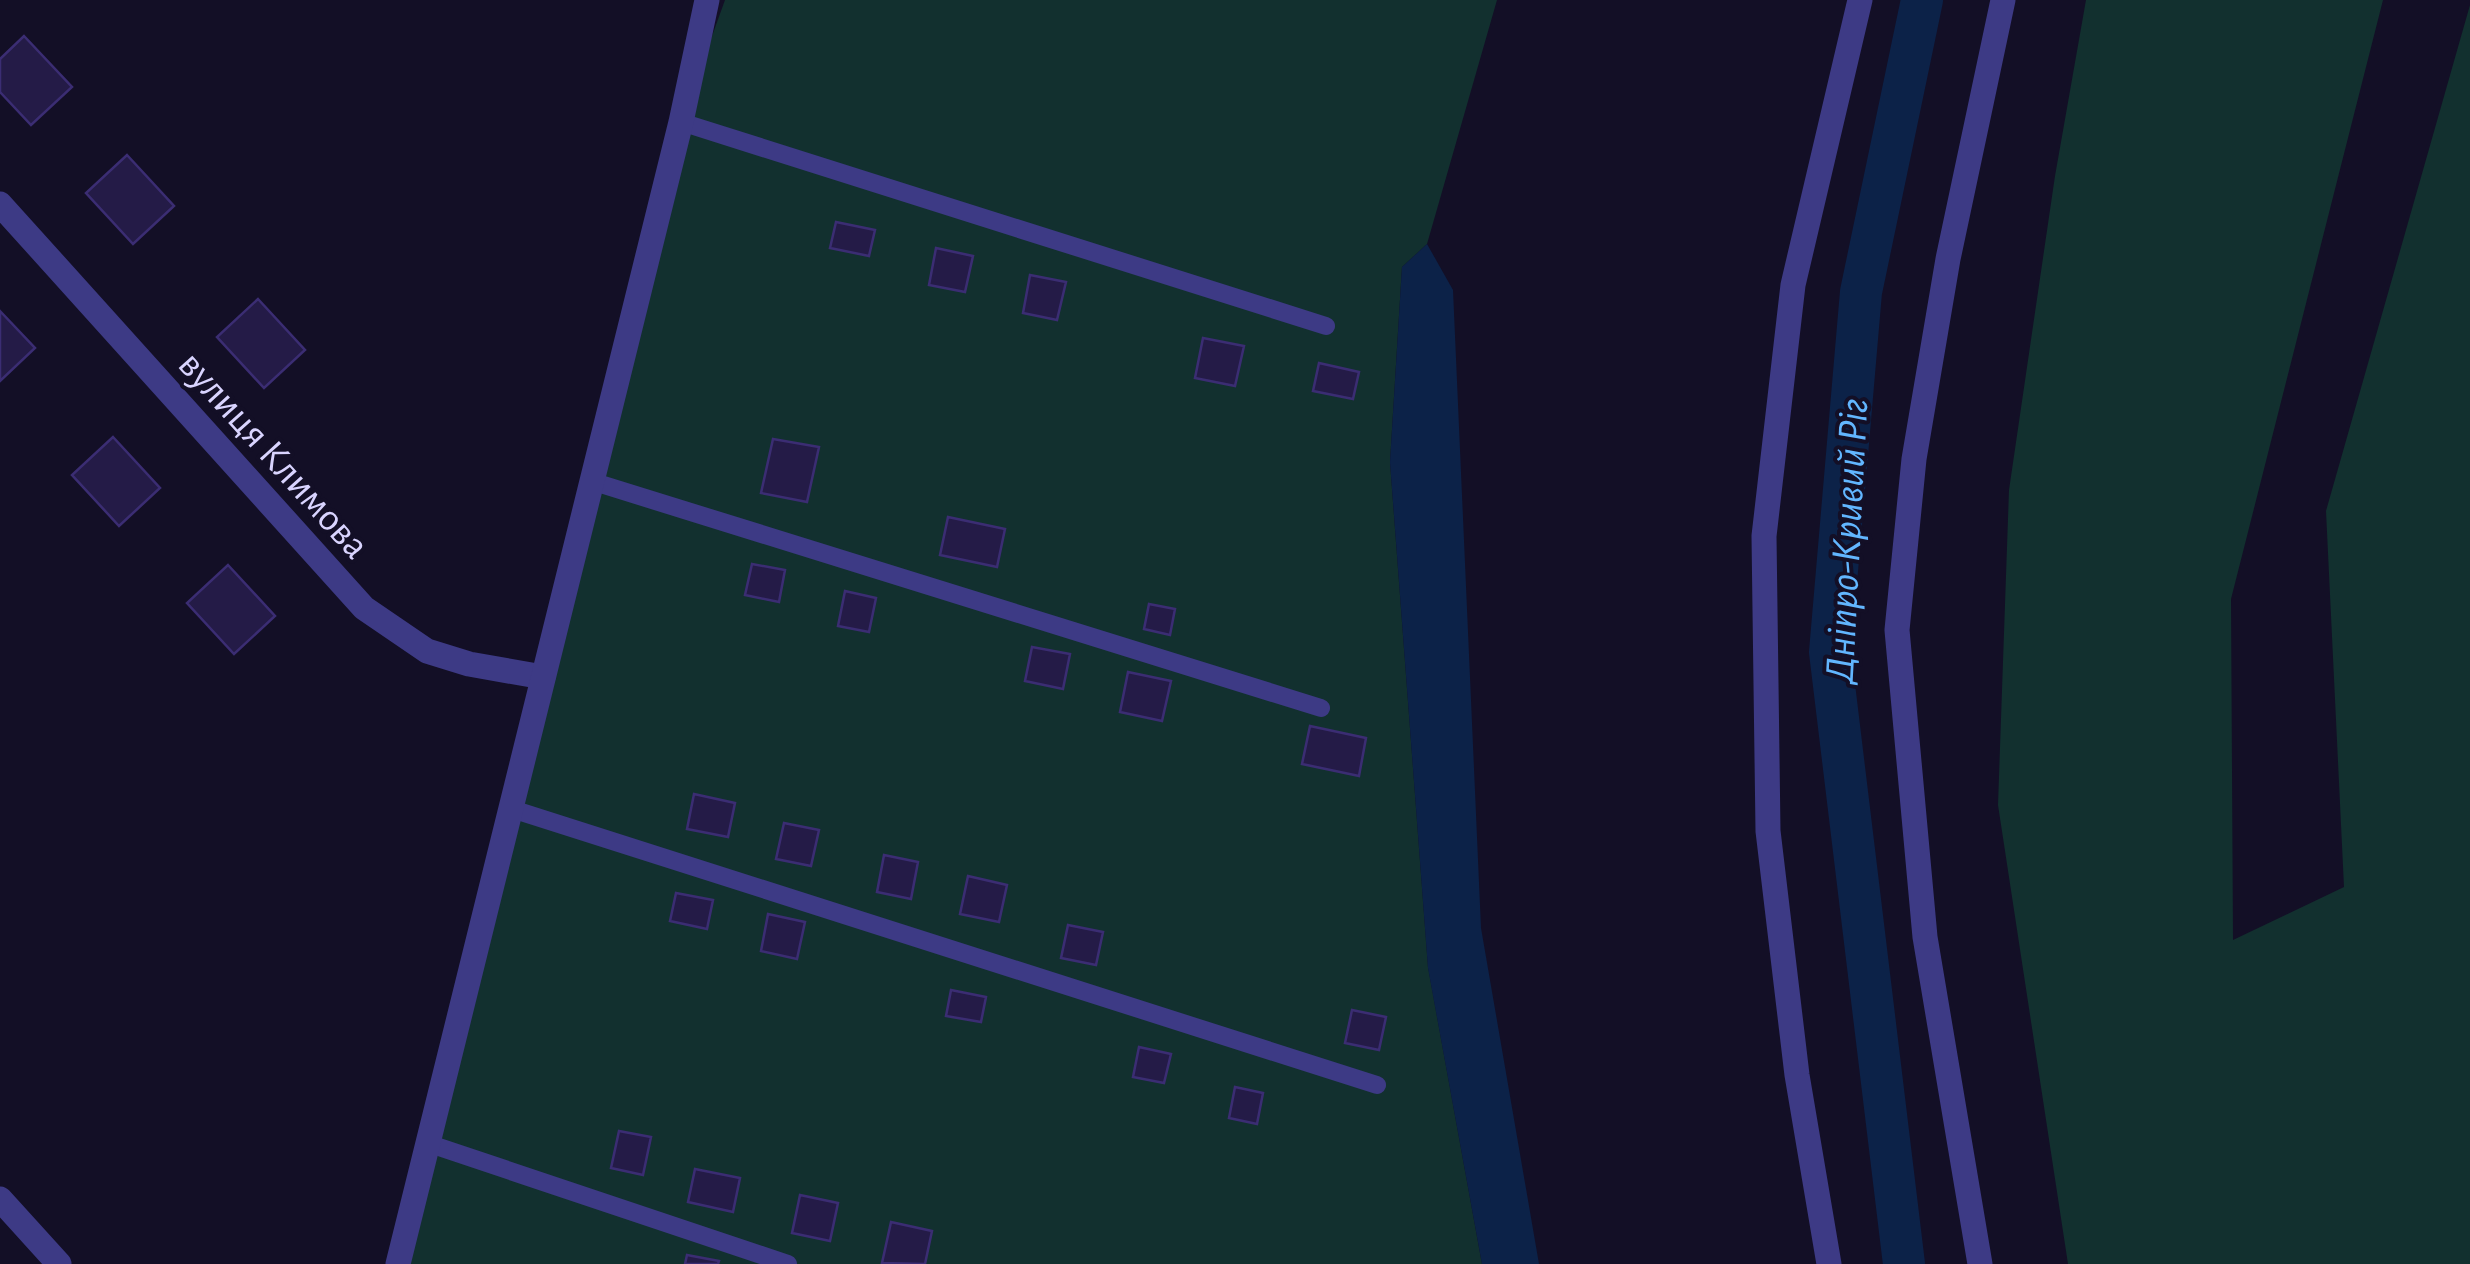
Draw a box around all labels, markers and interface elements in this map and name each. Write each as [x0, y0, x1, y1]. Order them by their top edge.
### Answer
street label: вулиця Климова [171, 344, 376, 566]
water label: Дніпро-Кривий Ріг [1819, 397, 1876, 686]

